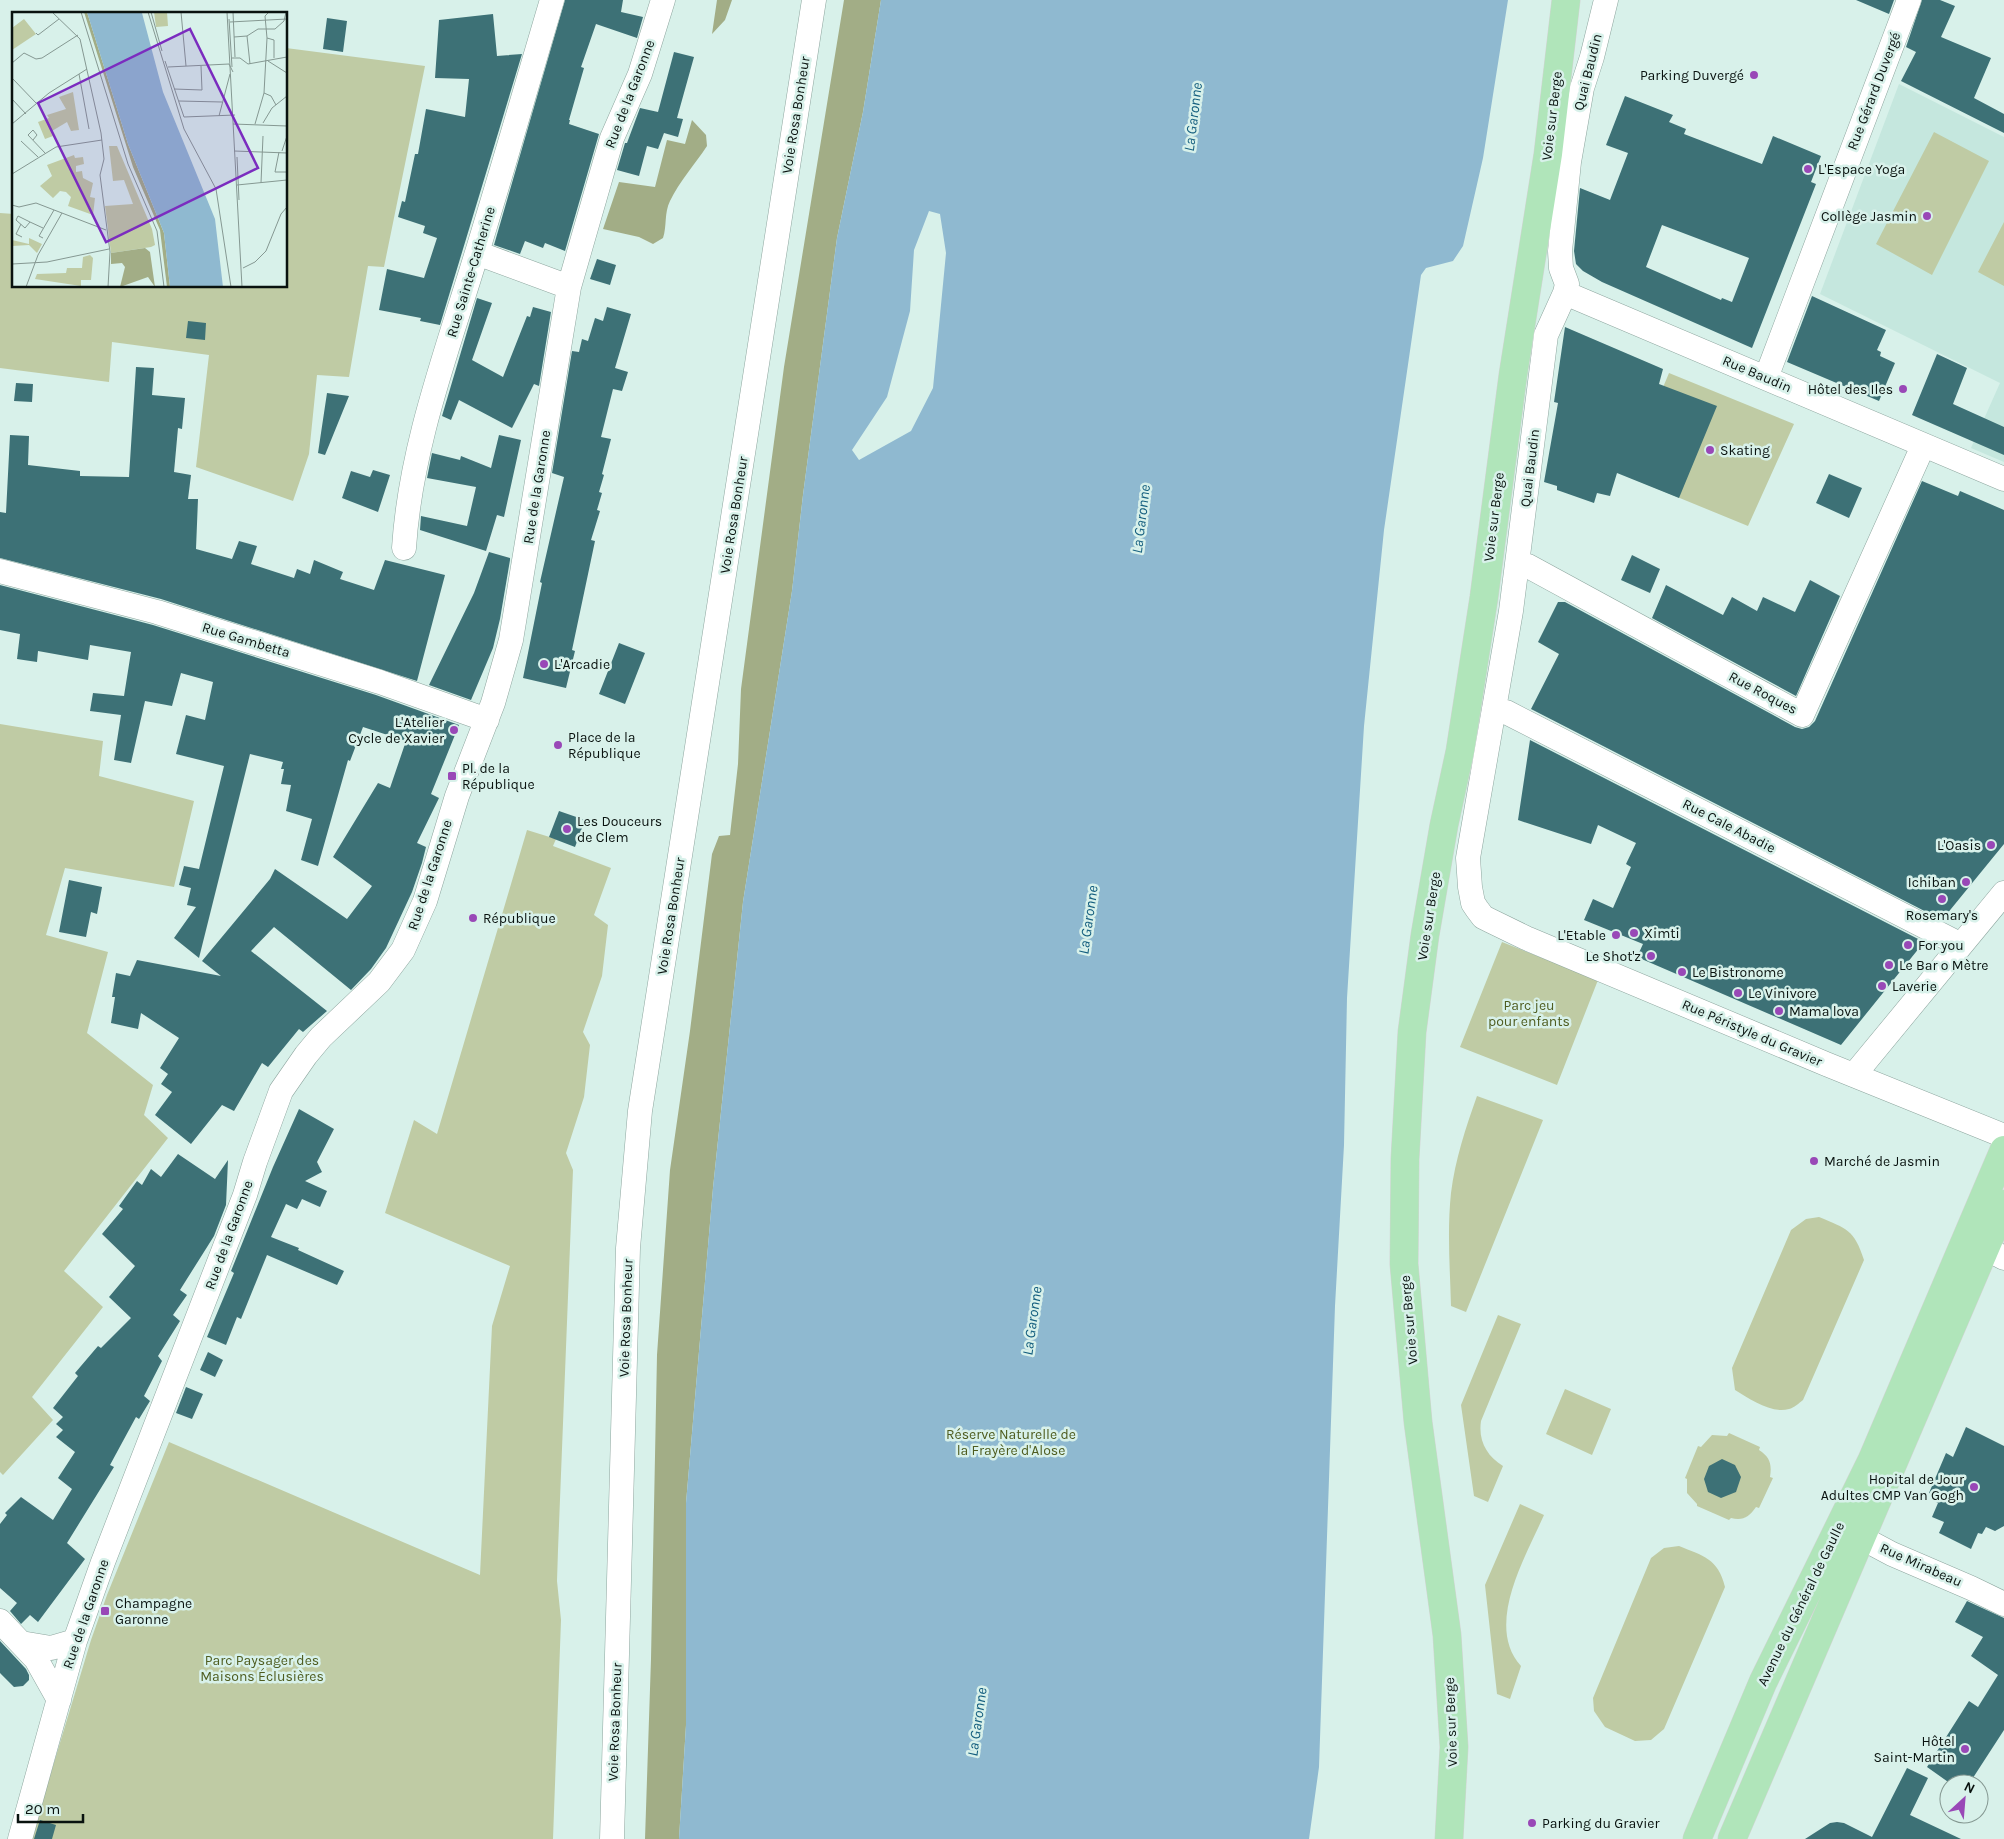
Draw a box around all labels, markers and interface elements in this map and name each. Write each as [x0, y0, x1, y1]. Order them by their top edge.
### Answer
inset map [12, 12, 288, 288]
street label: Rue Gérard Duvergé [1844, 30, 1904, 152]
street label: Quai Baudin [1570, 32, 1606, 112]
street label: Rue de la Garonne [601, 37, 659, 151]
street label: Voie Rosa Bonheur [778, 54, 814, 175]
place label: Parking Duvergé [1640, 67, 1744, 84]
marker: Parking Duvergé [1748, 69, 1760, 81]
street label: Voie sur Berge [1538, 70, 1566, 162]
water label: La Garonne [1180, 82, 1206, 152]
place label: L'Espace Yoga [1818, 161, 1905, 178]
marker: L'Espace Yoga [1802, 163, 1814, 175]
street label: Rue Sainte-Catherine [443, 205, 499, 339]
place label: Collège Jasmin [1821, 208, 1917, 225]
marker: Collège Jasmin [1921, 210, 1933, 222]
street label: Rue Baudin [1720, 352, 1794, 396]
place label: Hôtel des Iles [1808, 381, 1893, 398]
marker: Hôtel des Iles [1897, 383, 1909, 395]
street label: Quai Baudin [1517, 428, 1543, 508]
street label: Rue de la Garonne [520, 429, 554, 545]
place label: Skating [1720, 442, 1770, 459]
marker: Skating [1704, 444, 1716, 456]
street label: Voie Rosa Bonheur [716, 454, 752, 575]
street label: Voie sur Berge [1480, 471, 1508, 563]
water label: La Garonne [1128, 484, 1154, 554]
street label: Rue Gambetta [200, 619, 292, 661]
place label: L'Arcadie [554, 656, 610, 673]
marker: L'Arcadie [538, 658, 550, 670]
street label: Rue Roques [1726, 668, 1800, 718]
place label: L'Atelier Cycle de Xavier [348, 714, 445, 747]
marker: L'Atelier Cycle de Xavier [448, 724, 460, 736]
place label: Place de la République [568, 729, 641, 762]
marker: Place de la République [552, 739, 564, 751]
place label: Pl. de la République [462, 760, 535, 793]
marker: Pl. de la République [446, 770, 458, 782]
street label: Rue Cale Abadie [1680, 795, 1778, 857]
place label: Les Douceurs de Clem [577, 813, 662, 846]
street label: Rue de la Garonne [404, 818, 456, 932]
marker: Les Douceurs de Clem [561, 823, 573, 835]
place label: L'Oasis [1937, 837, 1981, 854]
marker: L'Oasis [1985, 839, 1997, 851]
street label: Voie Rosa Bonheur [653, 855, 689, 976]
street label: Voie sur Berge [1414, 870, 1444, 962]
place label: Ichiban [1908, 874, 1956, 891]
marker: Ichiban [1960, 876, 1972, 888]
water label: La Garonne [1074, 884, 1102, 955]
marker: Rosemary's [1936, 893, 1948, 905]
place label: Rosemary's [1906, 907, 1978, 924]
place label: République [483, 910, 556, 927]
marker: République [467, 912, 479, 924]
place label: Ximti [1644, 925, 1680, 942]
place label: L'Etable [1557, 927, 1606, 944]
marker: Ximti [1628, 927, 1640, 939]
marker: L'Etable [1610, 929, 1622, 941]
place label: For you [1918, 937, 1964, 954]
marker: For you [1902, 939, 1914, 951]
place label: Le Shot'z [1586, 948, 1641, 965]
marker: Le Shot'z [1645, 950, 1657, 962]
place label: Le Bar o Mètre [1899, 957, 1988, 974]
marker: Le Bar o Mètre [1883, 959, 1895, 971]
place label: Le Bistronome [1692, 964, 1784, 981]
marker: Le Bistronome [1676, 966, 1688, 978]
place label: Laverie [1892, 978, 1937, 995]
marker: Laverie [1876, 980, 1888, 992]
place label: Le Vinivore [1748, 985, 1817, 1002]
marker: Le Vinivore [1732, 987, 1744, 999]
street label: Rue Péristyle du Gravier [1679, 996, 1826, 1071]
park label: Parc jeu pour enfants [1488, 997, 1570, 1030]
place label: Mama lova [1789, 1003, 1859, 1020]
marker: Mama lova [1773, 1005, 1785, 1017]
place label: Marché de Jasmin [1824, 1153, 1940, 1170]
marker: Marché de Jasmin [1808, 1155, 1820, 1167]
street label: Rue de la Garonne [201, 1178, 257, 1292]
street label: Voie Rosa Bonheur [615, 1258, 637, 1377]
street label: Voie sur Berge [1397, 1275, 1421, 1365]
water label: La Garonne [1018, 1285, 1046, 1356]
park label: Réserve Naturelle de la Frayère d'Alose [946, 1426, 1076, 1459]
place label: Hopital de Jour Adultes CMP Van Gogh [1821, 1471, 1965, 1504]
marker: Hopital de Jour Adultes CMP Van Gogh [1968, 1481, 1980, 1493]
street label: Avenue du Général de Gaulle [1754, 1519, 1848, 1689]
street label: Rue Mirabeau [1877, 1539, 1965, 1591]
street label: Rue de la Garonne [59, 1557, 113, 1671]
place label: Champagne Garonne [115, 1595, 192, 1628]
marker: Champagne Garonne [99, 1605, 111, 1617]
park label: Parc Paysager des Maisons Éclusières [200, 1652, 324, 1685]
street label: Voie Rosa Bonheur [604, 1662, 626, 1781]
street label: Voie sur Berge [1441, 1677, 1461, 1767]
water label: La Garonne [963, 1686, 991, 1757]
place label: Hôtel Saint-Martin [1874, 1733, 1955, 1766]
marker: Hôtel Saint-Martin [1959, 1743, 1971, 1755]
north arrow [1939, 1774, 1989, 1824]
text: N [1961, 1778, 1978, 1798]
scale bar [18, 1792, 82, 1824]
text: 20 m [25, 1800, 60, 1818]
place label: Parking du Gravier [1542, 1815, 1661, 1832]
marker: Parking du Gravier [1526, 1817, 1538, 1829]

